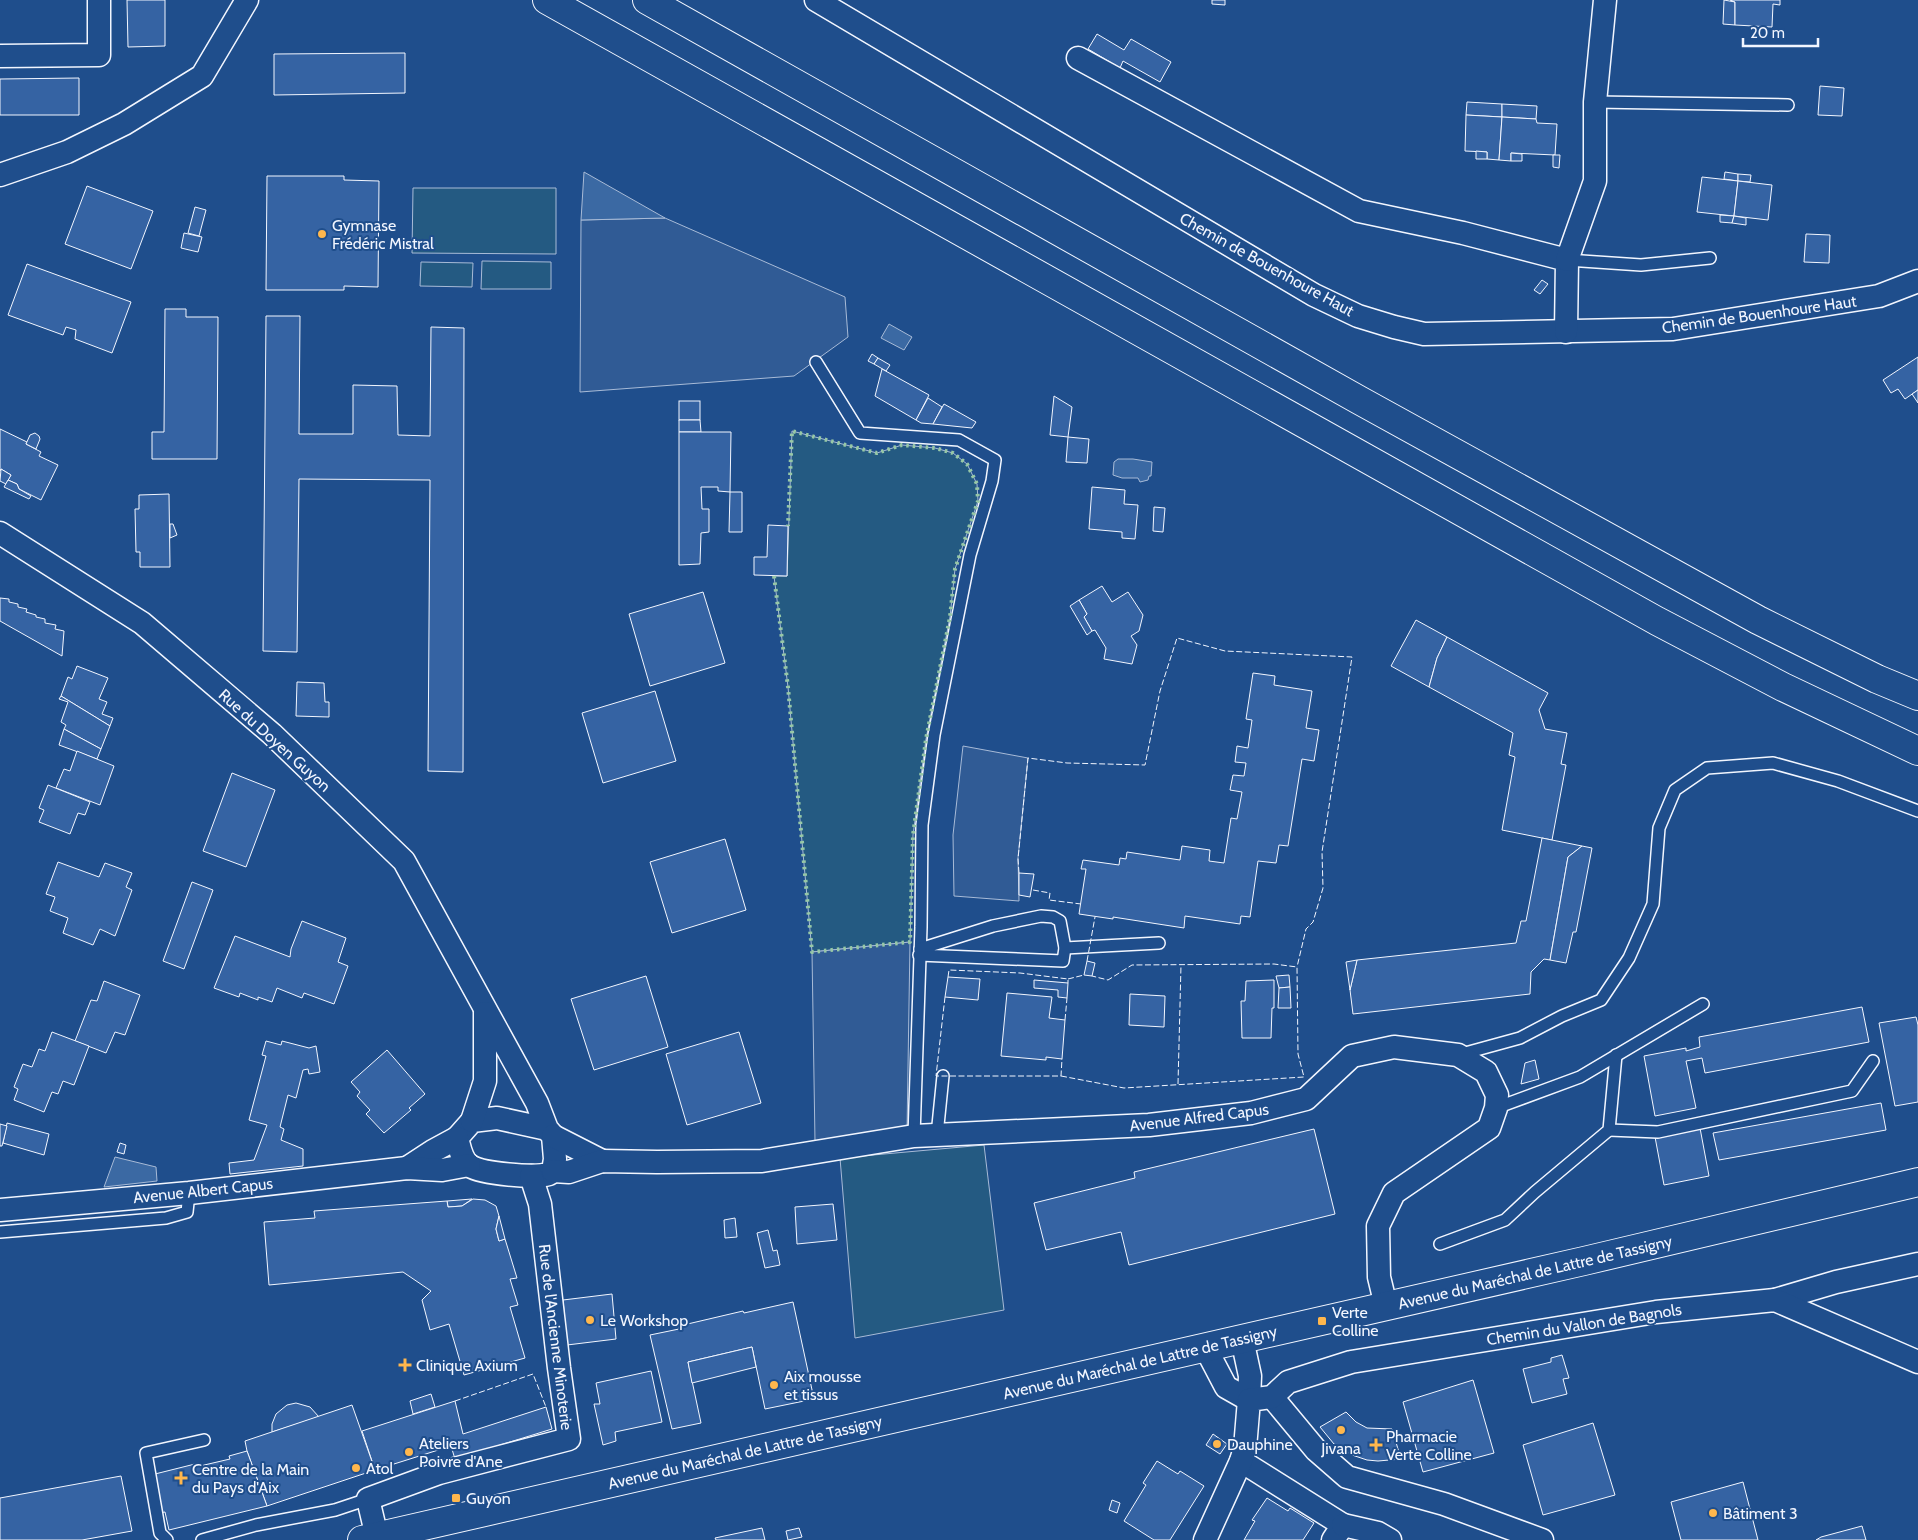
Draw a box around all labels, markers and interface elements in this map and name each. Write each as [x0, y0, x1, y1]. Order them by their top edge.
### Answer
scale bar [1743, 15, 1818, 47]
text: 20 m [1750, 24, 1785, 42]
street label: Chemin de Bouenhoure Haut [1176, 209, 1358, 321]
place label: Gymnase Frédéric Mistral [332, 216, 434, 253]
marker: Gymnase Frédéric Mistral [316, 228, 328, 240]
street label: Chemin de Bouenhoure Haut [1661, 291, 1858, 338]
street label: Rue du Doyen Guyon [215, 685, 335, 796]
street label: Avenue Alfred Capus [1128, 1099, 1270, 1135]
street label: Avenue Albert Capus [132, 1174, 274, 1207]
street label: Avenue du Maréchal de Lattre de Tassigny [1396, 1232, 1674, 1313]
street label: Rue de l'Ancienne Minoterie [535, 1243, 576, 1431]
street label: Chemin du Vallon de Bagnols [1485, 1300, 1683, 1349]
place label: Verte Colline [1332, 1303, 1379, 1340]
place label: Le Workshop [600, 1311, 688, 1330]
marker: Le Workshop [584, 1314, 596, 1326]
marker: Verte Colline [1316, 1315, 1328, 1327]
street label: Avenue du Maréchal de Lattre de Tassigny [1001, 1322, 1279, 1403]
place label: Clinique Axium [416, 1356, 518, 1375]
marker: Clinique Axium [398, 1358, 412, 1372]
place label: Aix mousse et tissus [784, 1367, 861, 1404]
marker: Aix mousse et tissus [768, 1379, 780, 1391]
street label: Avenue du Maréchal de Lattre de Tassigny [606, 1412, 884, 1493]
marker: Jivana [1335, 1424, 1347, 1436]
place label: Pharmacie Verte Colline [1386, 1427, 1472, 1464]
place label: Ateliers Poivre d'Ane [419, 1434, 503, 1471]
place label: Dauphine [1227, 1435, 1293, 1454]
marker: Dauphine [1211, 1438, 1223, 1450]
place label: Jivana [1320, 1439, 1361, 1458]
marker: Pharmacie Verte Colline [1370, 1439, 1382, 1451]
marker: Ateliers Poivre d'Ane [403, 1446, 415, 1458]
place label: Atol [366, 1459, 394, 1478]
place label: Centre de la Main du Pays d'Aix [192, 1460, 309, 1497]
marker: Atol [350, 1462, 362, 1474]
marker: Centre de la Main du Pays d'Aix [174, 1471, 188, 1485]
place label: Guyon [466, 1489, 511, 1508]
marker: Guyon [450, 1492, 462, 1504]
place label: Bâtiment 3 [1723, 1504, 1798, 1523]
marker: Bâtiment 3 [1707, 1507, 1719, 1519]

